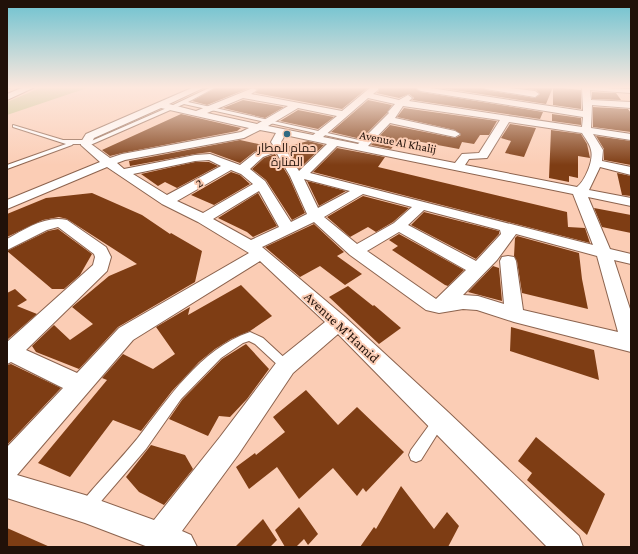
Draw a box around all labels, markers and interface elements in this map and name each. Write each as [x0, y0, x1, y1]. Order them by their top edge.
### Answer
street label: Avenue Al Khalij [358, 128, 438, 156]
marker: حمام المطار المنارة [282, 129, 292, 139]
place label: حمام المطار المنارة [257, 141, 316, 169]
street label: 2 [193, 175, 205, 191]
street label: Avenue M'Hamid [301, 288, 383, 366]

